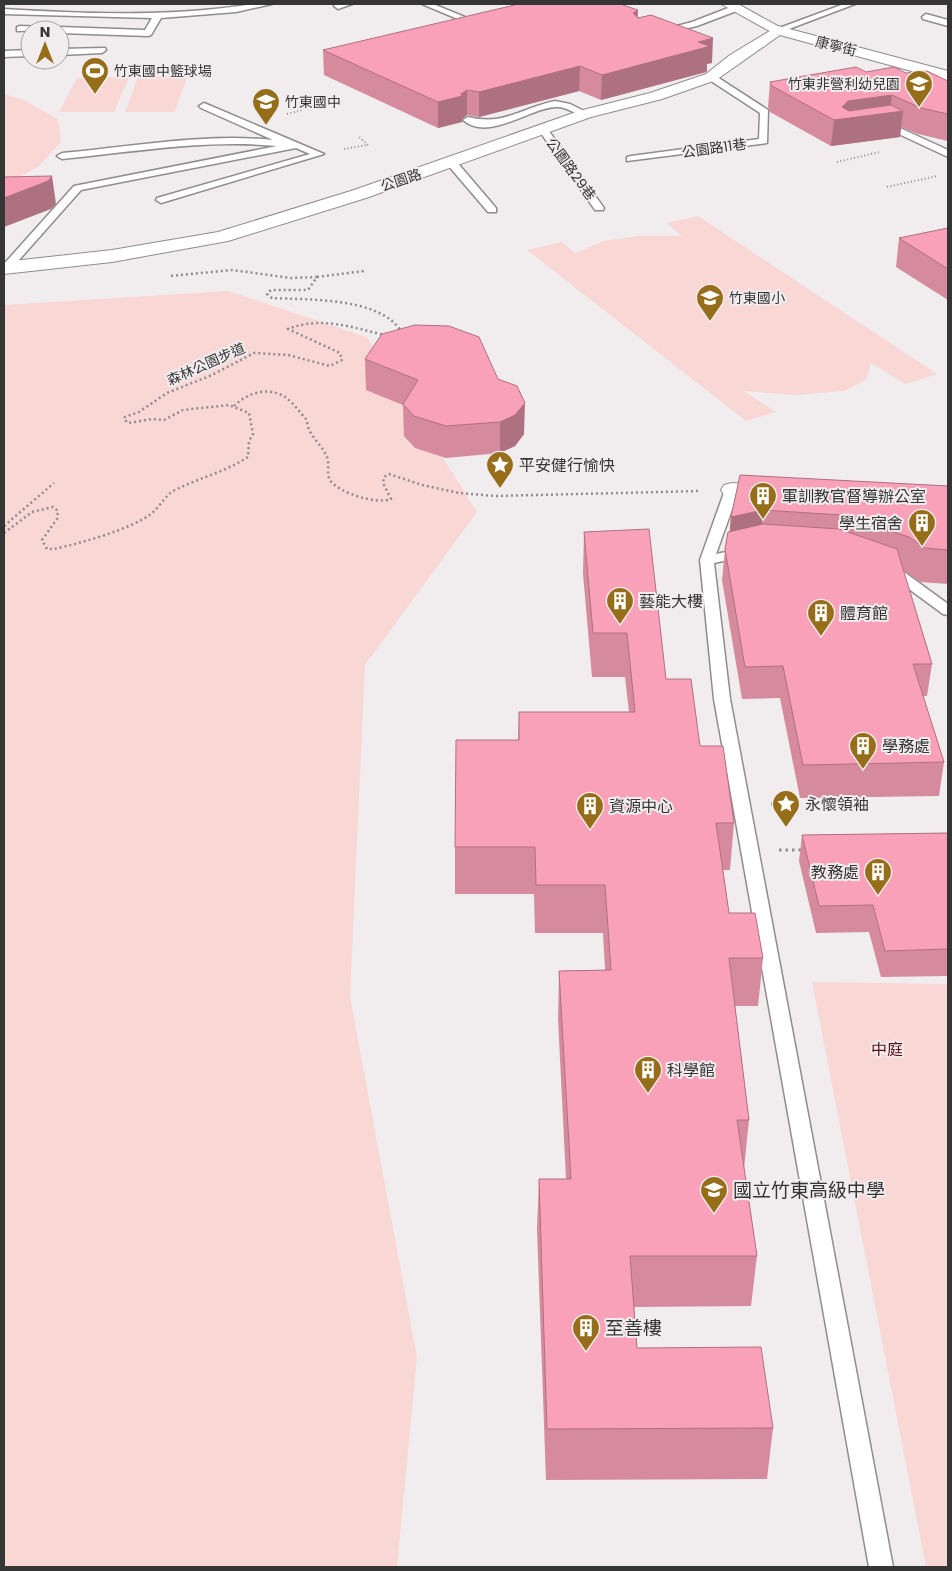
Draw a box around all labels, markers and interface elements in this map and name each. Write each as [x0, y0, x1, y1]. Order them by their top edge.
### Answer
north arrow [20, 20, 70, 70]
text: N [40, 22, 50, 42]
street label: 康寧街 [813, 31, 859, 61]
sports icon: 竹東國中籃球場 [80, 56, 110, 95]
place label: 竹東國中籃球場 [114, 61, 212, 81]
school or university icon: 竹東非營利幼兒園 [904, 69, 934, 108]
place label: 竹東非營利幼兒園 [788, 74, 900, 94]
school or university icon: 竹東國中 [251, 87, 281, 126]
place label: 竹東國中 [285, 92, 341, 112]
street label: 公園路29巷 [541, 134, 601, 204]
street label: 公園路11巷 [680, 134, 748, 162]
street label: 公園路 [378, 164, 424, 196]
school or university icon: 竹東國小 [695, 283, 725, 322]
place label: 竹東國小 [729, 288, 785, 308]
street label: 森林公園步道 [164, 338, 248, 390]
place icon: 平安健行愉快 [485, 450, 515, 489]
place label: 平安健行愉快 [519, 454, 615, 477]
building icon: 軍訓教官督導辦公室 [748, 481, 778, 520]
place label: 軍訓教官督導辦公室 [782, 485, 926, 508]
building icon: 學生宿舍 [907, 508, 937, 547]
place label: 學生宿舍 [839, 512, 903, 535]
building icon: 藝能大樓 [605, 586, 635, 625]
place label: 藝能大樓 [639, 590, 703, 613]
building icon: 體育館 [806, 598, 836, 637]
place label: 體育館 [840, 602, 888, 625]
building icon: 學務處 [848, 731, 878, 770]
place label: 學務處 [882, 735, 930, 758]
place icon: 永懷領袖 [771, 789, 801, 828]
building icon: 資源中心 [575, 791, 605, 830]
place label: 永懷領袖 [805, 793, 869, 816]
place label: 資源中心 [609, 795, 673, 818]
building icon: 教務處 [863, 857, 893, 896]
place label: 教務處 [811, 861, 859, 884]
park label: 中庭 [871, 1038, 903, 1061]
building icon: 科學館 [633, 1055, 663, 1094]
place label: 科學館 [667, 1059, 715, 1082]
school or university icon: 國立竹東高級中學 [699, 1175, 729, 1214]
place label: 國立竹東高級中學 [733, 1177, 885, 1204]
building icon: 至善樓 [571, 1313, 601, 1352]
place label: 至善樓 [605, 1315, 662, 1342]

